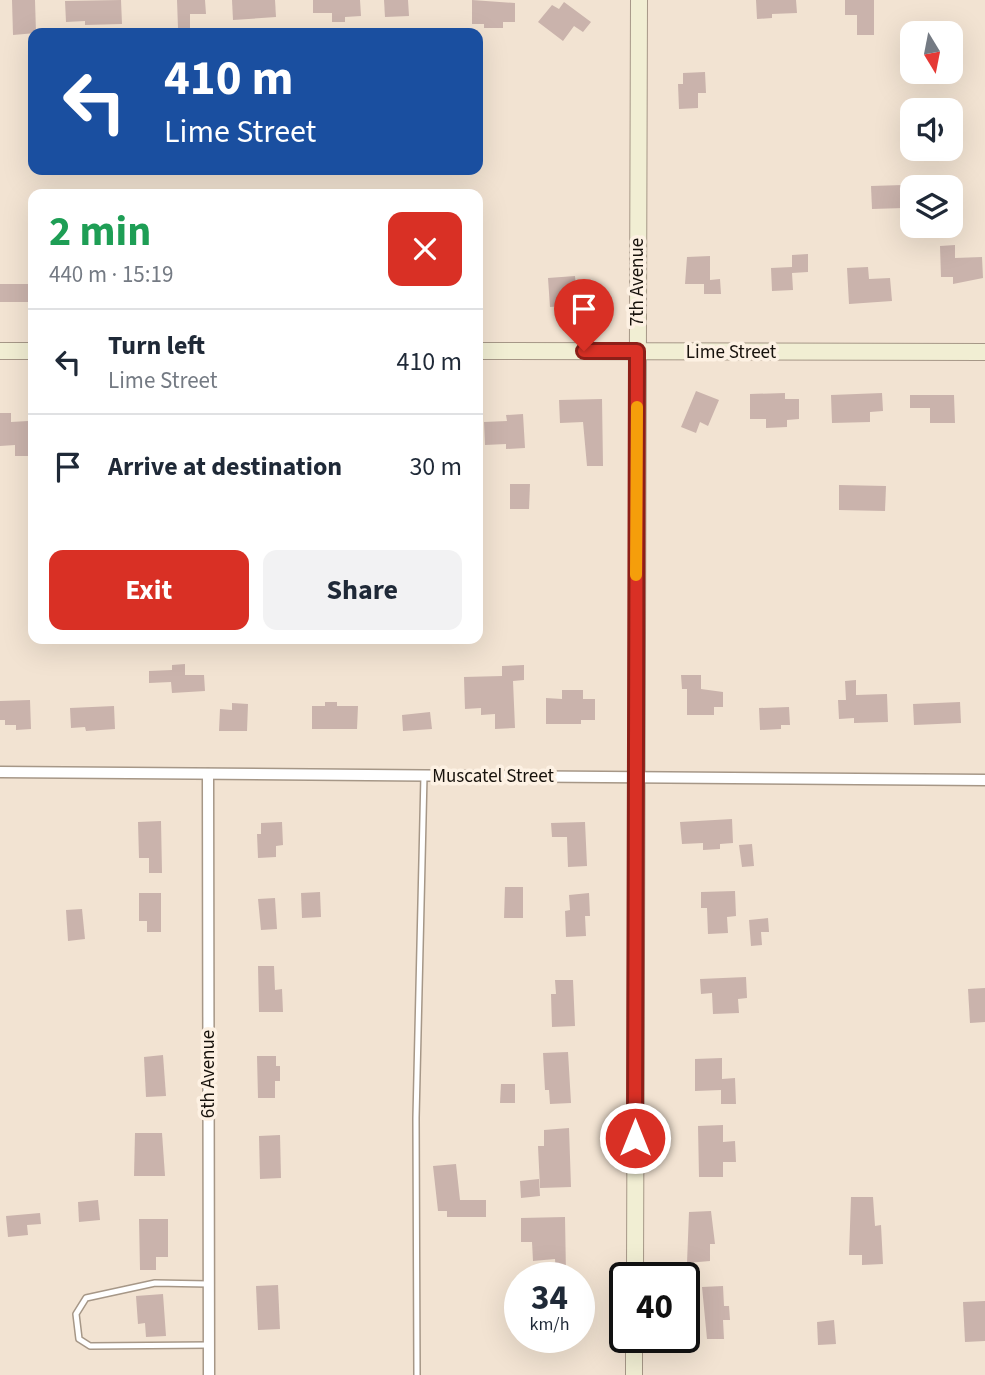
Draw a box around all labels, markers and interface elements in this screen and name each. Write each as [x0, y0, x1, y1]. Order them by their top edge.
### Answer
north arrow [900, 21, 962, 84]
map controls [900, 21, 963, 238]
text: 410 m [164, 44, 293, 114]
icon: left [49, 56, 140, 147]
button: sound [900, 98, 963, 161]
text: Lime Street [164, 109, 316, 155]
button: layers [900, 175, 963, 238]
text: 2 min [49, 202, 151, 262]
button: close [388, 212, 462, 286]
street label: 7th Avenue [624, 238, 651, 326]
text: 440 m · 15:19 [49, 258, 173, 291]
pin [554, 279, 614, 351]
icon: arrive [565, 290, 603, 328]
text: Turn left [108, 327, 205, 364]
street label: Lime Street [686, 339, 777, 366]
icon: left [49, 343, 87, 381]
text: 410 m [396, 343, 462, 380]
text: Lime Street [108, 364, 218, 397]
icon: arrive [49, 448, 87, 486]
text: Arrive at destination [108, 448, 342, 485]
text: 30 m [409, 448, 462, 485]
button: Exit [49, 550, 249, 630]
button: Share [263, 550, 462, 630]
street label: Muscatel Street [432, 763, 554, 790]
street label: 6th Avenue [195, 1030, 222, 1118]
position arrow [598, 1101, 672, 1175]
speed limit sign: 40 [609, 1262, 700, 1353]
text: 34 [531, 1273, 568, 1323]
text: km/h [530, 1312, 569, 1337]

